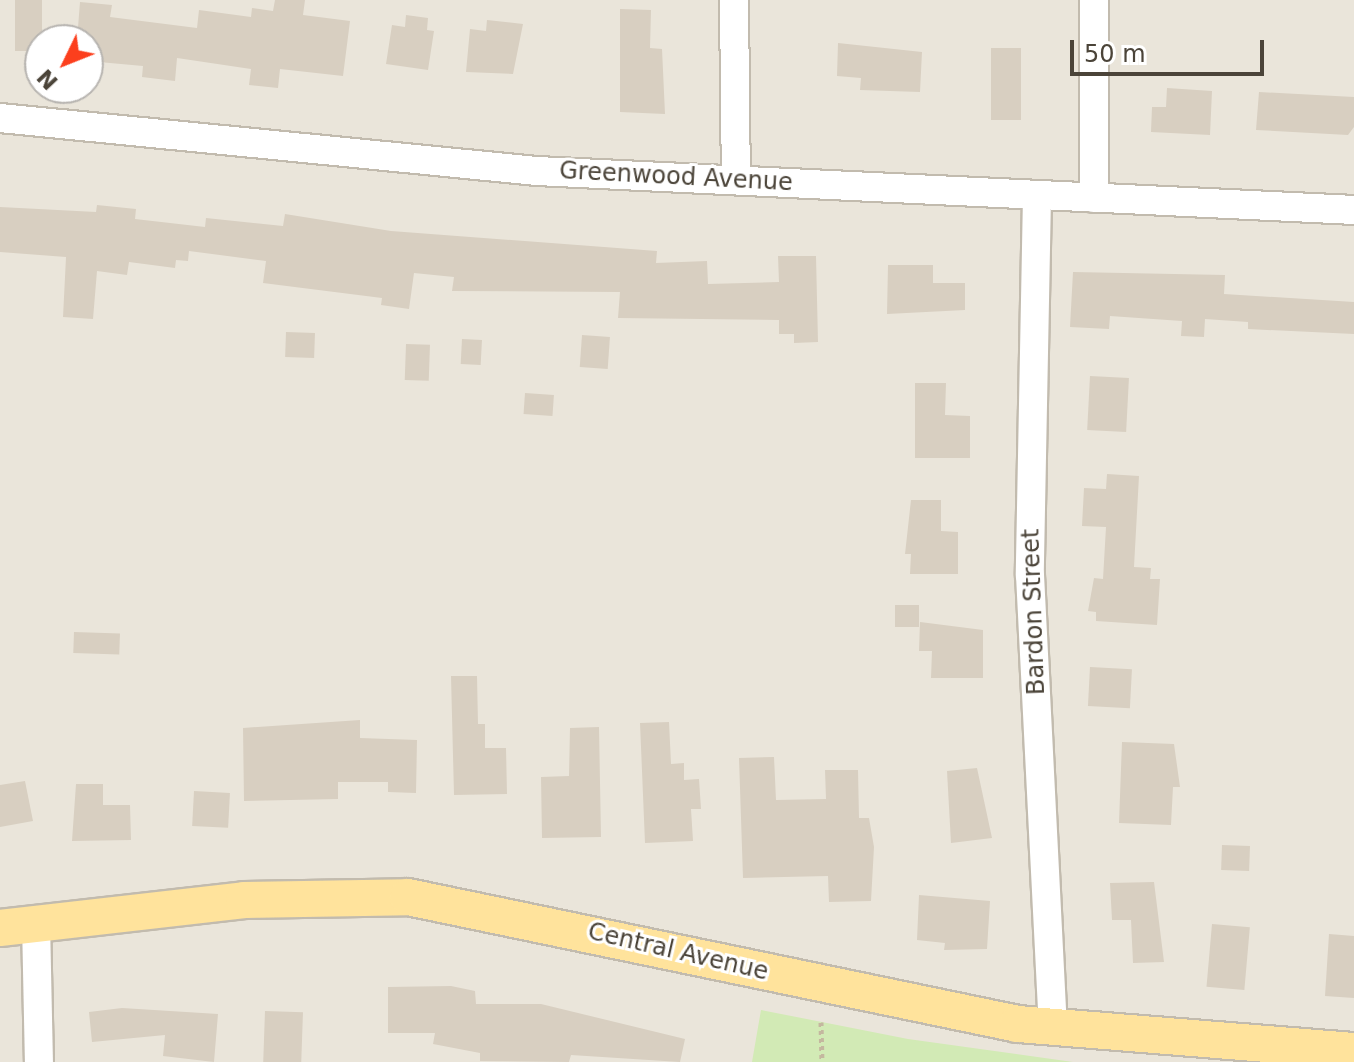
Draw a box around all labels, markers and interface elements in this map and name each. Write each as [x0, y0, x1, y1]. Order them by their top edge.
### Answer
north arrow [24, 24, 104, 104]
scale bar [1074, 24, 1268, 74]
text: 50 m [1084, 40, 1146, 68]
text: N [32, 64, 63, 95]
street label: Greenwood Avenue [559, 157, 793, 197]
street label: Bardon Street [1017, 528, 1051, 696]
street label: Central Avenue [585, 917, 771, 987]

